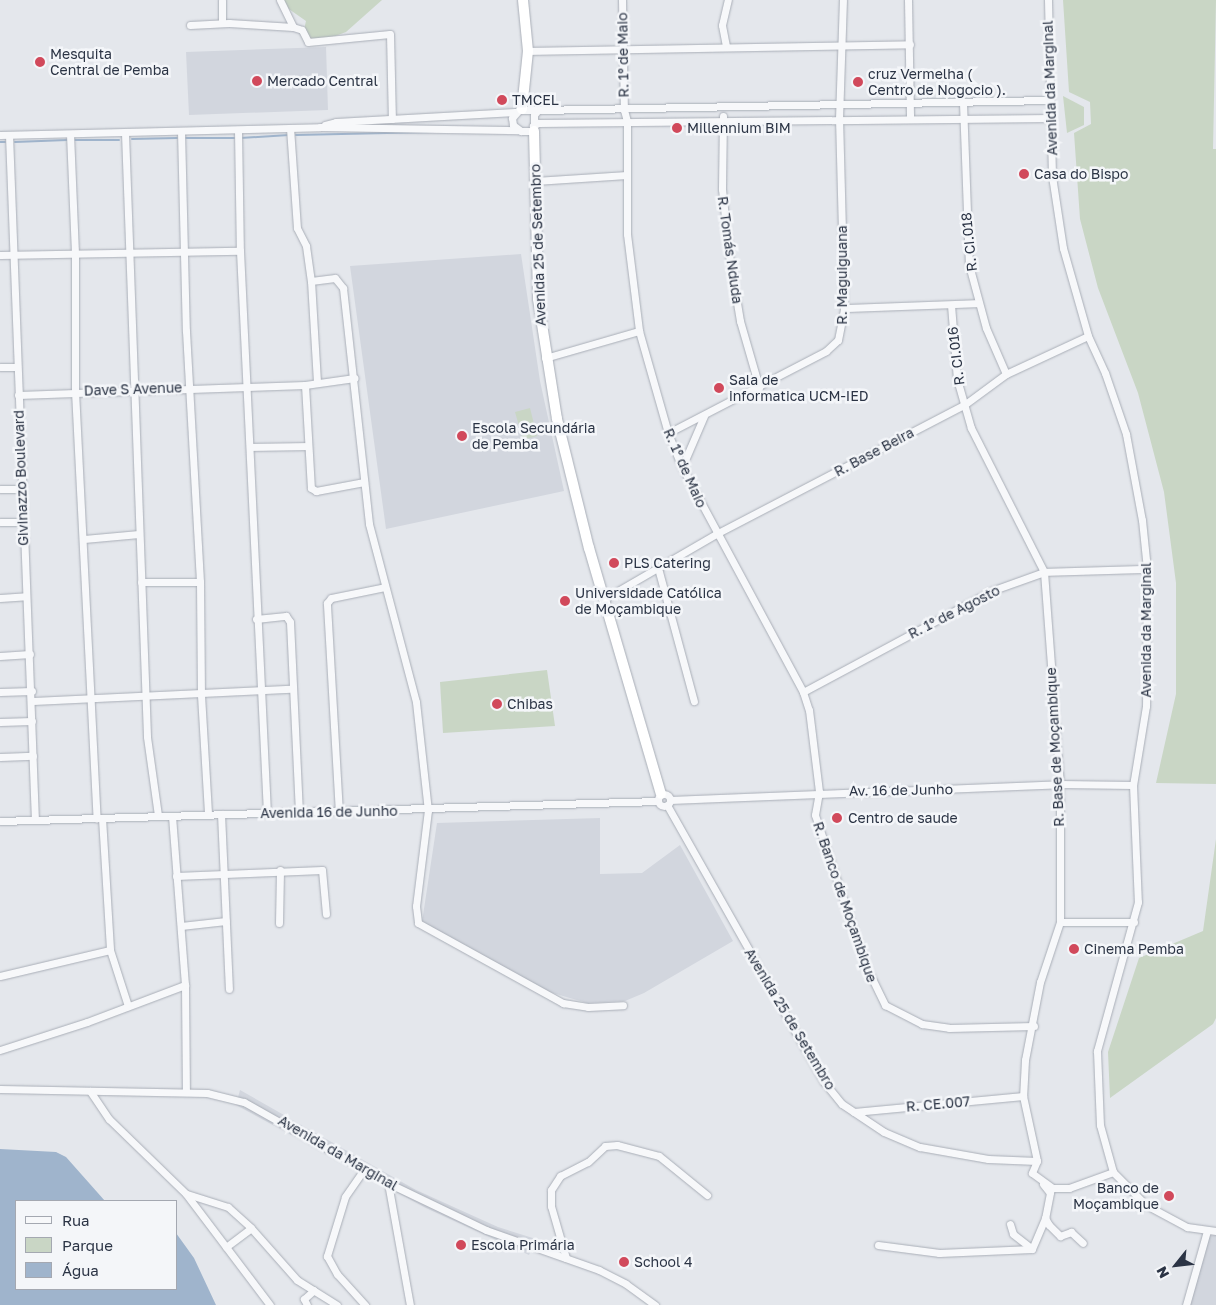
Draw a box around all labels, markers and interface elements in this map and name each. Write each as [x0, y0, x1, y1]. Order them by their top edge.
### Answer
street label: R. 1º de Maio [614, 12, 632, 98]
street label: Avenida da Marginal [1039, 20, 1061, 156]
place label: Mesquita Central de Pemba [50, 46, 169, 78]
marker: Mesquita Central de Pemba [34, 56, 46, 68]
place label: cruz Vermelha ( Centro de Nogocio ). [868, 66, 1006, 98]
place label: Mercado Central [267, 73, 378, 89]
marker: Mercado Central [251, 75, 263, 87]
marker: cruz Vermelha ( Centro de Nogocio ). [852, 76, 864, 88]
place label: TMCEL [512, 92, 559, 108]
marker: TMCEL [496, 94, 508, 106]
place label: Millennium BIM [687, 120, 791, 136]
marker: Millennium BIM [671, 122, 683, 134]
street label: Avenida 25 de Setembro [527, 164, 549, 326]
place label: Casa do Bispo [1034, 166, 1128, 182]
marker: Casa do Bispo [1018, 168, 1030, 180]
street label: R. Tomás Nduda [714, 195, 746, 305]
street label: R. CI.018 [958, 212, 980, 272]
street label: R. Maguiguana [834, 225, 850, 325]
street label: R. CI.016 [944, 326, 968, 386]
place label: Sala de informatica UCM-IED [729, 372, 869, 404]
street label: Dave S Avenue [83, 379, 183, 399]
marker: Sala de informatica UCM-IED [713, 382, 725, 394]
street label: Givinazzo Boulevard [10, 410, 32, 546]
place label: Escola Secundária de Pemba [472, 420, 595, 452]
street label: R. Base Beira [831, 424, 917, 480]
street label: R. 1º de Maio [660, 426, 710, 510]
marker: Escola Secundária de Pemba [456, 430, 468, 442]
place label: PLS Catering [624, 555, 711, 571]
marker: PLS Catering [608, 557, 620, 569]
street label: Avenida da Marginal [1138, 562, 1154, 698]
street label: R. 1º de Agosto [905, 582, 1003, 642]
place label: Universidade Católica de Moçambique [575, 585, 722, 618]
marker: Universidade Católica de Moçambique [559, 595, 571, 607]
street label: R. Base de Moçambique [1042, 667, 1068, 827]
place label: Chibas [507, 696, 553, 712]
marker: Chibas [491, 698, 503, 710]
street label: Av. 16 de Junho [849, 781, 953, 799]
street label: Avenida 16 de Junho [260, 802, 398, 822]
place label: Centro de saude [848, 810, 958, 826]
marker: Centro de saude [830, 811, 844, 825]
street label: R. Banco de Moçambique [810, 819, 880, 985]
place label: Cinema Pemba [1084, 941, 1184, 957]
marker: Cinema Pemba [1068, 943, 1080, 955]
street label: Avenida 25 de Setembro [741, 945, 839, 1093]
street label: R. CE.007 [905, 1093, 971, 1115]
street label: Avenida da Marginal [275, 1112, 401, 1194]
place label: Banco de Moçambique [1073, 1180, 1159, 1212]
marker: Banco de Moçambique [1163, 1190, 1175, 1202]
legend [15, 1200, 178, 1290]
text: Rua [62, 1211, 89, 1229]
text: Parque [62, 1236, 113, 1254]
place label: Escola Primária [471, 1237, 575, 1253]
marker: Escola Primária [455, 1239, 467, 1251]
north arrow [1151, 1240, 1201, 1290]
place label: School 4 [634, 1254, 693, 1270]
marker: School 4 [618, 1256, 630, 1268]
text: Água [62, 1261, 99, 1279]
text: N [1152, 1264, 1172, 1281]

